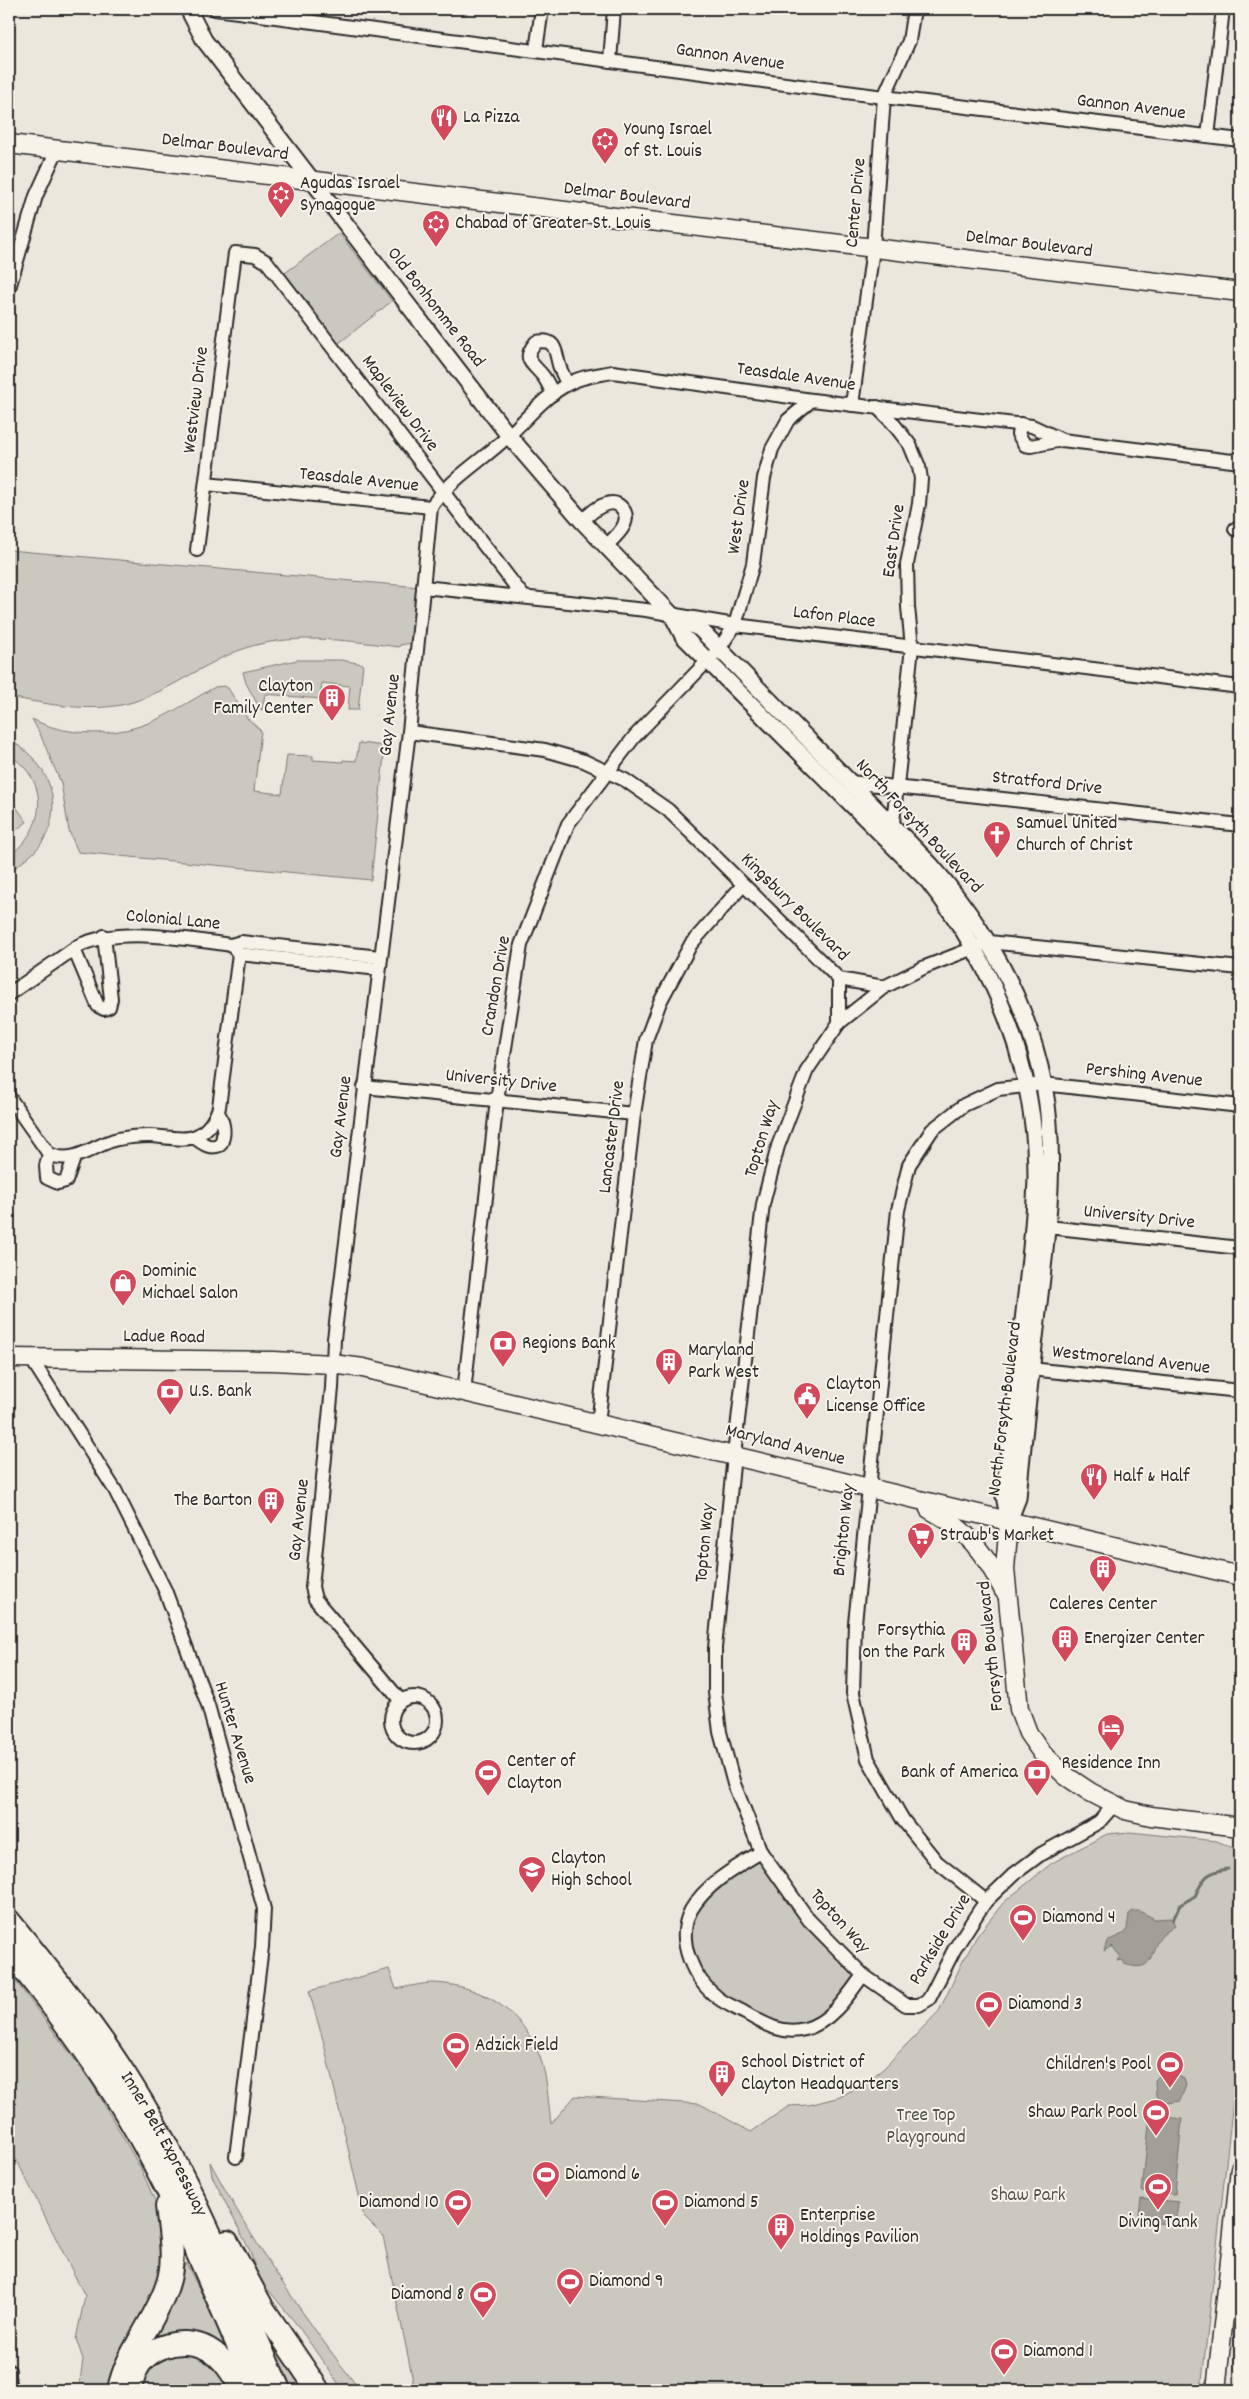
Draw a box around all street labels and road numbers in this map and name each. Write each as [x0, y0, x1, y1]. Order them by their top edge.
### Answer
street label: Gannon Avenue [674, 37, 786, 79]
street label: Gannon Avenue [1075, 88, 1187, 128]
street label: Delmar Boulevard [160, 127, 290, 169]
street label: Center Drive [840, 157, 874, 249]
street label: Delmar Boulevard [562, 176, 692, 218]
street label: Delmar Boulevard [964, 224, 1094, 266]
street label: Old Bonhomme Road [379, 242, 491, 374]
street label: Westview Drive [177, 345, 217, 455]
street label: Mapleview Drive [354, 350, 444, 458]
street label: Teasdale Avenue [735, 356, 857, 400]
street label: Teasdale Avenue [298, 461, 420, 501]
street label: West Drive [721, 478, 759, 556]
street label: East Drive [877, 503, 913, 579]
street label: Lafon Place [791, 600, 877, 636]
street label: Gay Avenue [373, 673, 409, 757]
street label: North Forsyth Boulevard [848, 753, 988, 901]
street label: Stratford Drive [991, 765, 1103, 803]
street label: Kingsbury Boulevard [733, 847, 855, 969]
street label: Colonial Lane [125, 903, 221, 939]
street label: Crandon Drive [475, 934, 519, 1038]
street label: Pershing Avenue [1084, 1056, 1204, 1096]
street label: University Drive [444, 1063, 558, 1101]
street label: Gay Avenue [324, 1074, 360, 1160]
street label: Lancaster Drive [593, 1079, 633, 1195]
street label: Topton Way [739, 1097, 788, 1181]
street label: University Drive [1082, 1199, 1196, 1237]
street label: North Forsyth Boulevard [982, 1320, 1030, 1498]
street label: Ladue Road [123, 1324, 205, 1352]
street label: Westmoreland Avenue [1051, 1339, 1211, 1383]
street label: Maryland Avenue [722, 1418, 848, 1474]
street label: Gay Avenue [282, 1478, 318, 1562]
street label: Brighton Way [827, 1482, 863, 1577]
street label: Topton Way [689, 1502, 723, 1584]
street label: Forsyth Boulevard [972, 1579, 1012, 1713]
street label: Hunter Avenue [206, 1679, 262, 1787]
street label: Topton Way [802, 1884, 876, 1961]
street label: Parkside Drive [903, 1889, 979, 1991]
street label: Inner Belt Expressway [113, 2066, 214, 2221]

